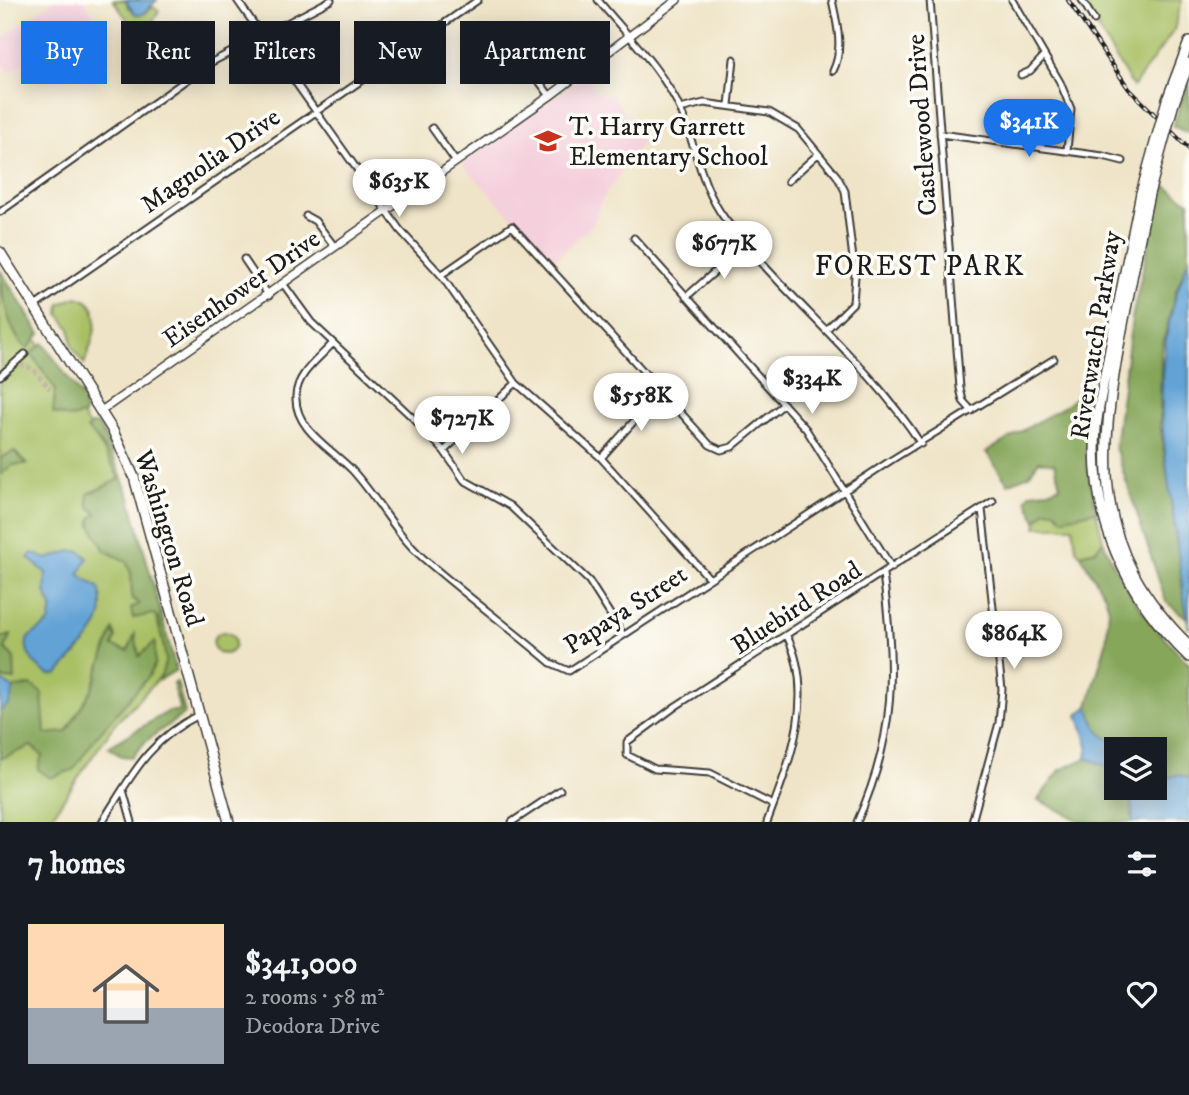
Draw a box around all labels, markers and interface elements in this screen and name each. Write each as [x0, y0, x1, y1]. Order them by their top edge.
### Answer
chip: Buy [21, 21, 107, 84]
chip: Rent [121, 21, 215, 84]
chip: Filters [229, 21, 340, 84]
chip: New [354, 21, 446, 84]
chip: Apartment [460, 21, 610, 84]
street label: Castlewood Drive [900, 33, 945, 217]
pin: $341K [980, 100, 1078, 159]
street label: Magnolia Drive [135, 101, 287, 221]
text: $341K [1000, 107, 1058, 136]
place label: T. Harry Garrett Elementary School [569, 111, 768, 174]
school or university icon: T. Harry Garrett Elementary School [533, 126, 563, 156]
pin: $635K [350, 160, 448, 219]
text: $635K [369, 167, 429, 196]
pin: $677K [675, 222, 773, 281]
street label: Eisenhower Drive [157, 223, 327, 356]
street label: Riverwatch Parkway [1064, 228, 1129, 442]
text: $677K [692, 229, 756, 258]
district label: FOREST PARK [815, 249, 1025, 284]
pin: $334K [763, 356, 861, 416]
text: $334K [782, 364, 842, 393]
pin: $558K [592, 374, 690, 433]
text: $558K [609, 381, 673, 410]
pin: $727K [413, 396, 511, 456]
text: $727K [430, 404, 494, 433]
street label: Washington Road [126, 445, 211, 631]
street label: Bluebird Road [726, 554, 868, 662]
street label: Papaya Street [558, 558, 694, 662]
pin: $864K [965, 612, 1063, 671]
text: $864K [981, 619, 1047, 648]
map controls [1104, 737, 1167, 800]
button: layers [1104, 737, 1167, 800]
icon: filters [1123, 845, 1161, 883]
text: 7 homes [28, 846, 125, 883]
text: $341,000 [245, 946, 357, 983]
icon: home [84, 952, 168, 1036]
icon: heart [1123, 975, 1161, 1013]
text: 2 rooms · 58 m² [245, 983, 384, 1012]
text: Deodora Drive [245, 1012, 380, 1041]

